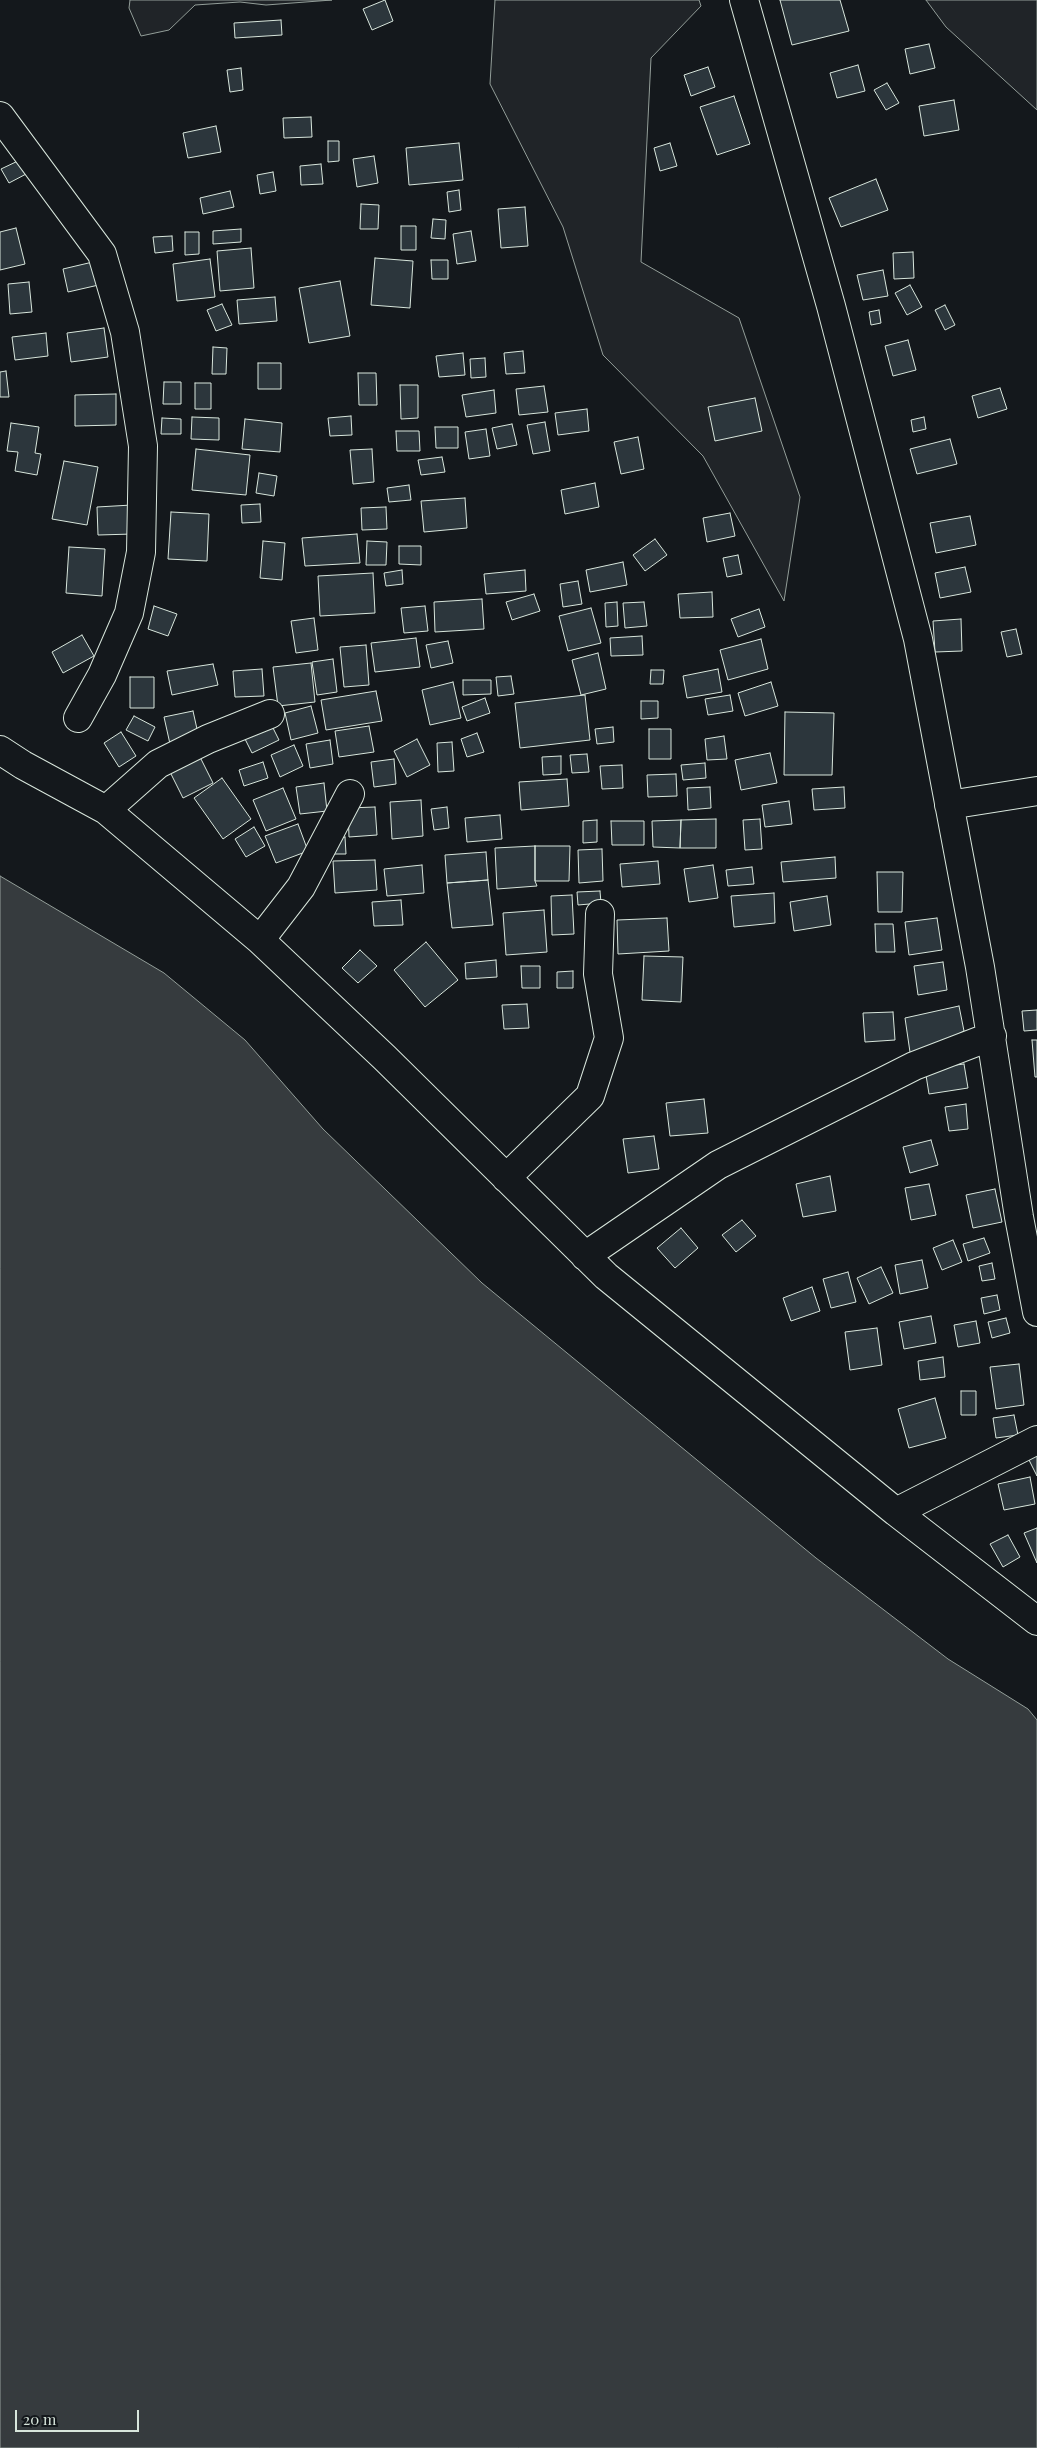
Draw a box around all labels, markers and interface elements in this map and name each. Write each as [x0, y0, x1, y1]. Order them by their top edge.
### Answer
scale bar [18, 2400, 141, 2432]
text: 20 m [23, 2409, 56, 2429]

